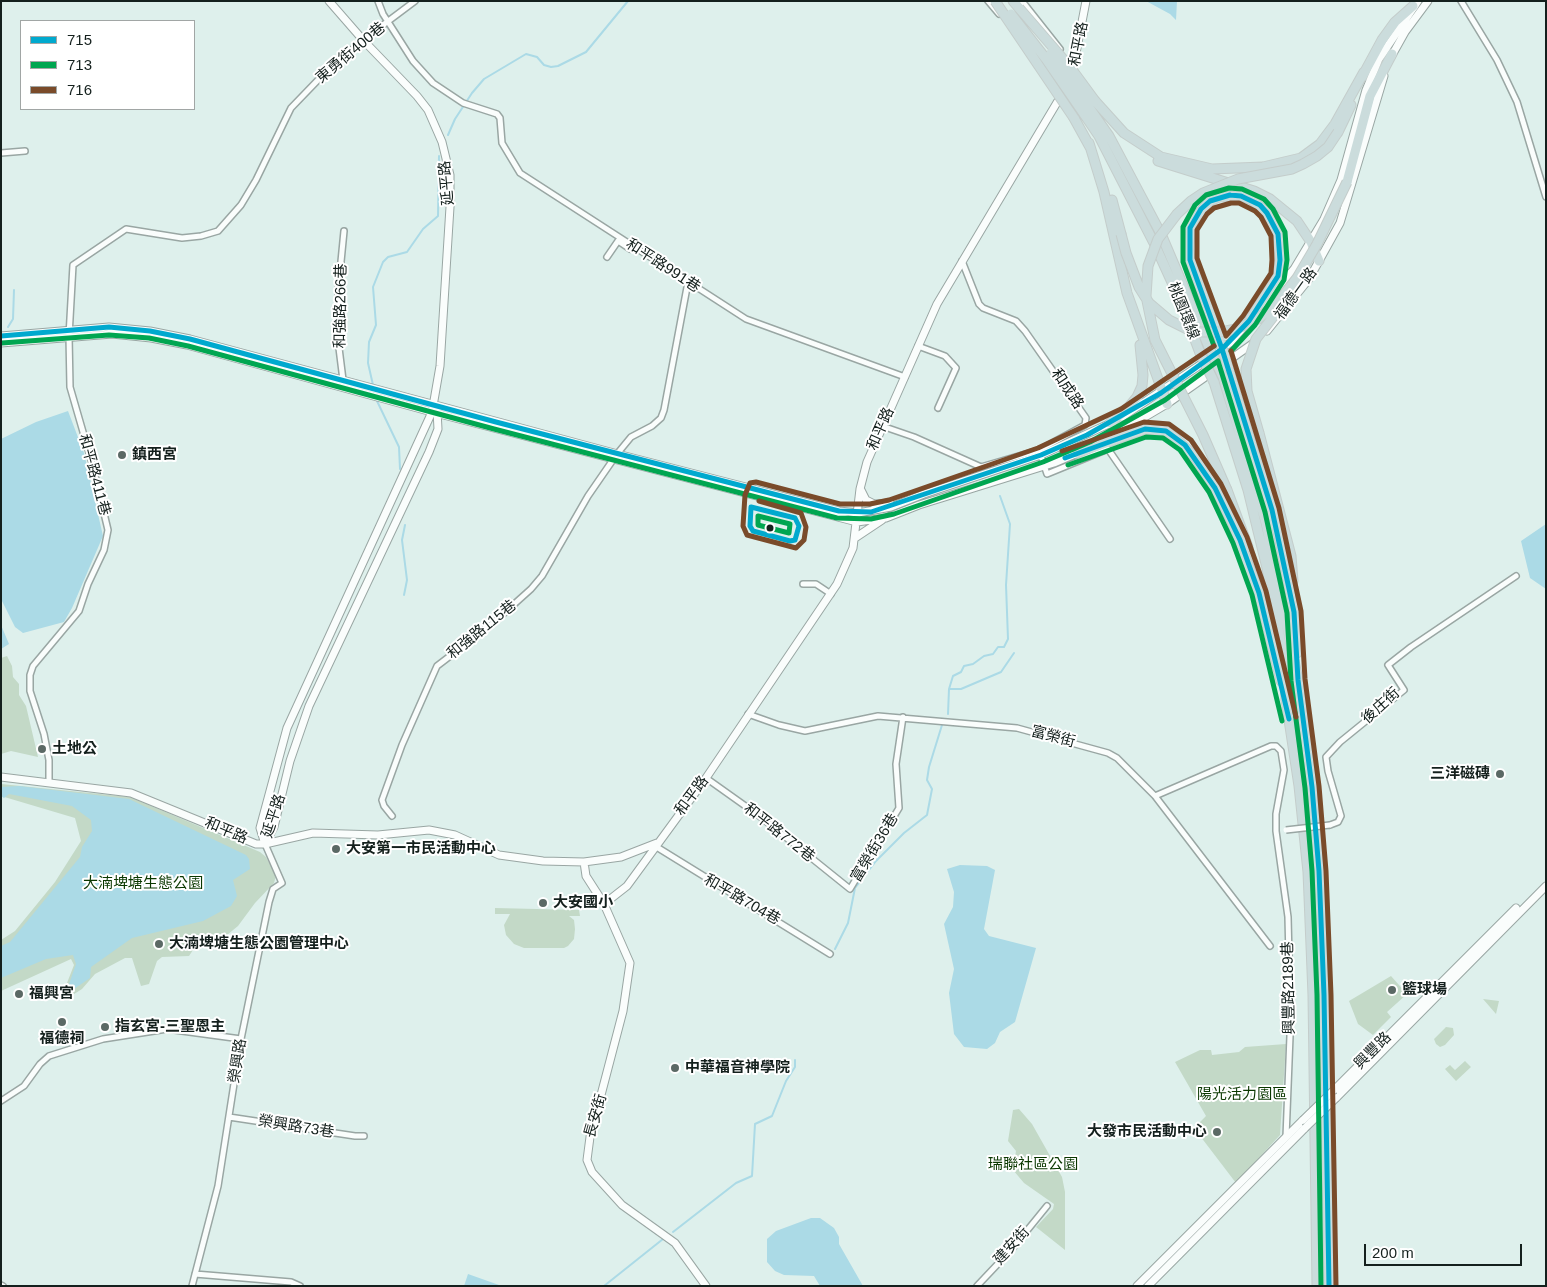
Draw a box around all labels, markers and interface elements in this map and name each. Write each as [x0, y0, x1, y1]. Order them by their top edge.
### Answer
street label: 東勇街400巷 [313, 19, 389, 87]
legend [20, 20, 195, 110]
street label: 和平路 [1066, 20, 1092, 68]
text: 715 [67, 31, 92, 48]
text: 713 [67, 56, 92, 73]
text: 716 [67, 81, 92, 98]
street label: 延平路 [436, 160, 458, 206]
street label: 和平路991巷 [622, 235, 704, 297]
street label: 和強路266巷 [331, 263, 351, 349]
street label: 福德一路 [1271, 264, 1321, 324]
street label: 桃園環線 [1163, 280, 1203, 342]
street label: 和成路 [1047, 365, 1087, 413]
street label: 和平路 [864, 405, 898, 453]
street label: 和平路411巷 [74, 432, 114, 518]
place label: 鎮西宮 [132, 446, 177, 464]
marker: 鎮西宮 [116, 449, 128, 461]
unlabelled marker [765, 523, 775, 533]
street label: 和強路115巷 [444, 597, 520, 663]
street label: 後庄街 [1358, 684, 1404, 728]
street label: 富榮街 [1029, 722, 1077, 752]
place label: 土地公 [52, 740, 97, 758]
marker: 土地公 [36, 743, 48, 755]
place label: 三洋磁磚 [1430, 765, 1490, 783]
marker: 三洋磁磚 [1494, 768, 1506, 780]
street label: 和平路 [671, 773, 713, 819]
street label: 延平路 [258, 792, 290, 840]
street label: 和平路772巷 [740, 800, 818, 866]
street label: 富榮街36巷 [848, 810, 902, 886]
street label: 和平路 [202, 814, 250, 848]
place label: 大安第一市民活動中心 [346, 840, 496, 858]
marker: 大安第一市民活動中心 [330, 843, 342, 855]
street label: 和平路704巷 [701, 871, 783, 929]
park label: 大湳埤塘生態公園 [83, 875, 203, 893]
place label: 大安國小 [553, 894, 613, 912]
marker: 大安國小 [537, 897, 549, 909]
place label: 大湳埤塘生態公園管理中心 [169, 935, 349, 953]
marker: 大湳埤塘生態公園管理中心 [153, 938, 165, 950]
street label: 興豐路2189巷 [1279, 941, 1299, 1035]
place label: 籃球場 [1402, 981, 1447, 999]
marker: 籃球場 [1386, 984, 1398, 996]
place label: 福興宮 [29, 985, 74, 1003]
marker: 福興宮 [13, 988, 25, 1000]
marker: 福德祠 [56, 1016, 68, 1028]
place label: 指玄宮-三聖恩主 [115, 1018, 225, 1036]
marker: 指玄宮-三聖恩主 [99, 1021, 111, 1033]
street label: 興豐路 [1351, 1029, 1395, 1073]
place label: 福德祠 [40, 1030, 84, 1048]
street label: 榮興路 [226, 1037, 250, 1085]
place label: 中華福音神學院 [685, 1059, 790, 1077]
marker: 中華福音神學院 [669, 1062, 681, 1074]
park label: 陽光活力園區 [1197, 1086, 1287, 1104]
street label: 長安街 [581, 1092, 611, 1140]
street label: 榮興路73巷 [257, 1112, 335, 1142]
place label: 大發市民活動中心 [1087, 1123, 1207, 1141]
marker: 大發市民活動中心 [1211, 1126, 1223, 1138]
park label: 瑞聯社區公園 [988, 1156, 1078, 1174]
street label: 建安街 [990, 1223, 1034, 1269]
scale bar [1367, 1234, 1524, 1266]
text: 200 m [1372, 1244, 1414, 1261]

